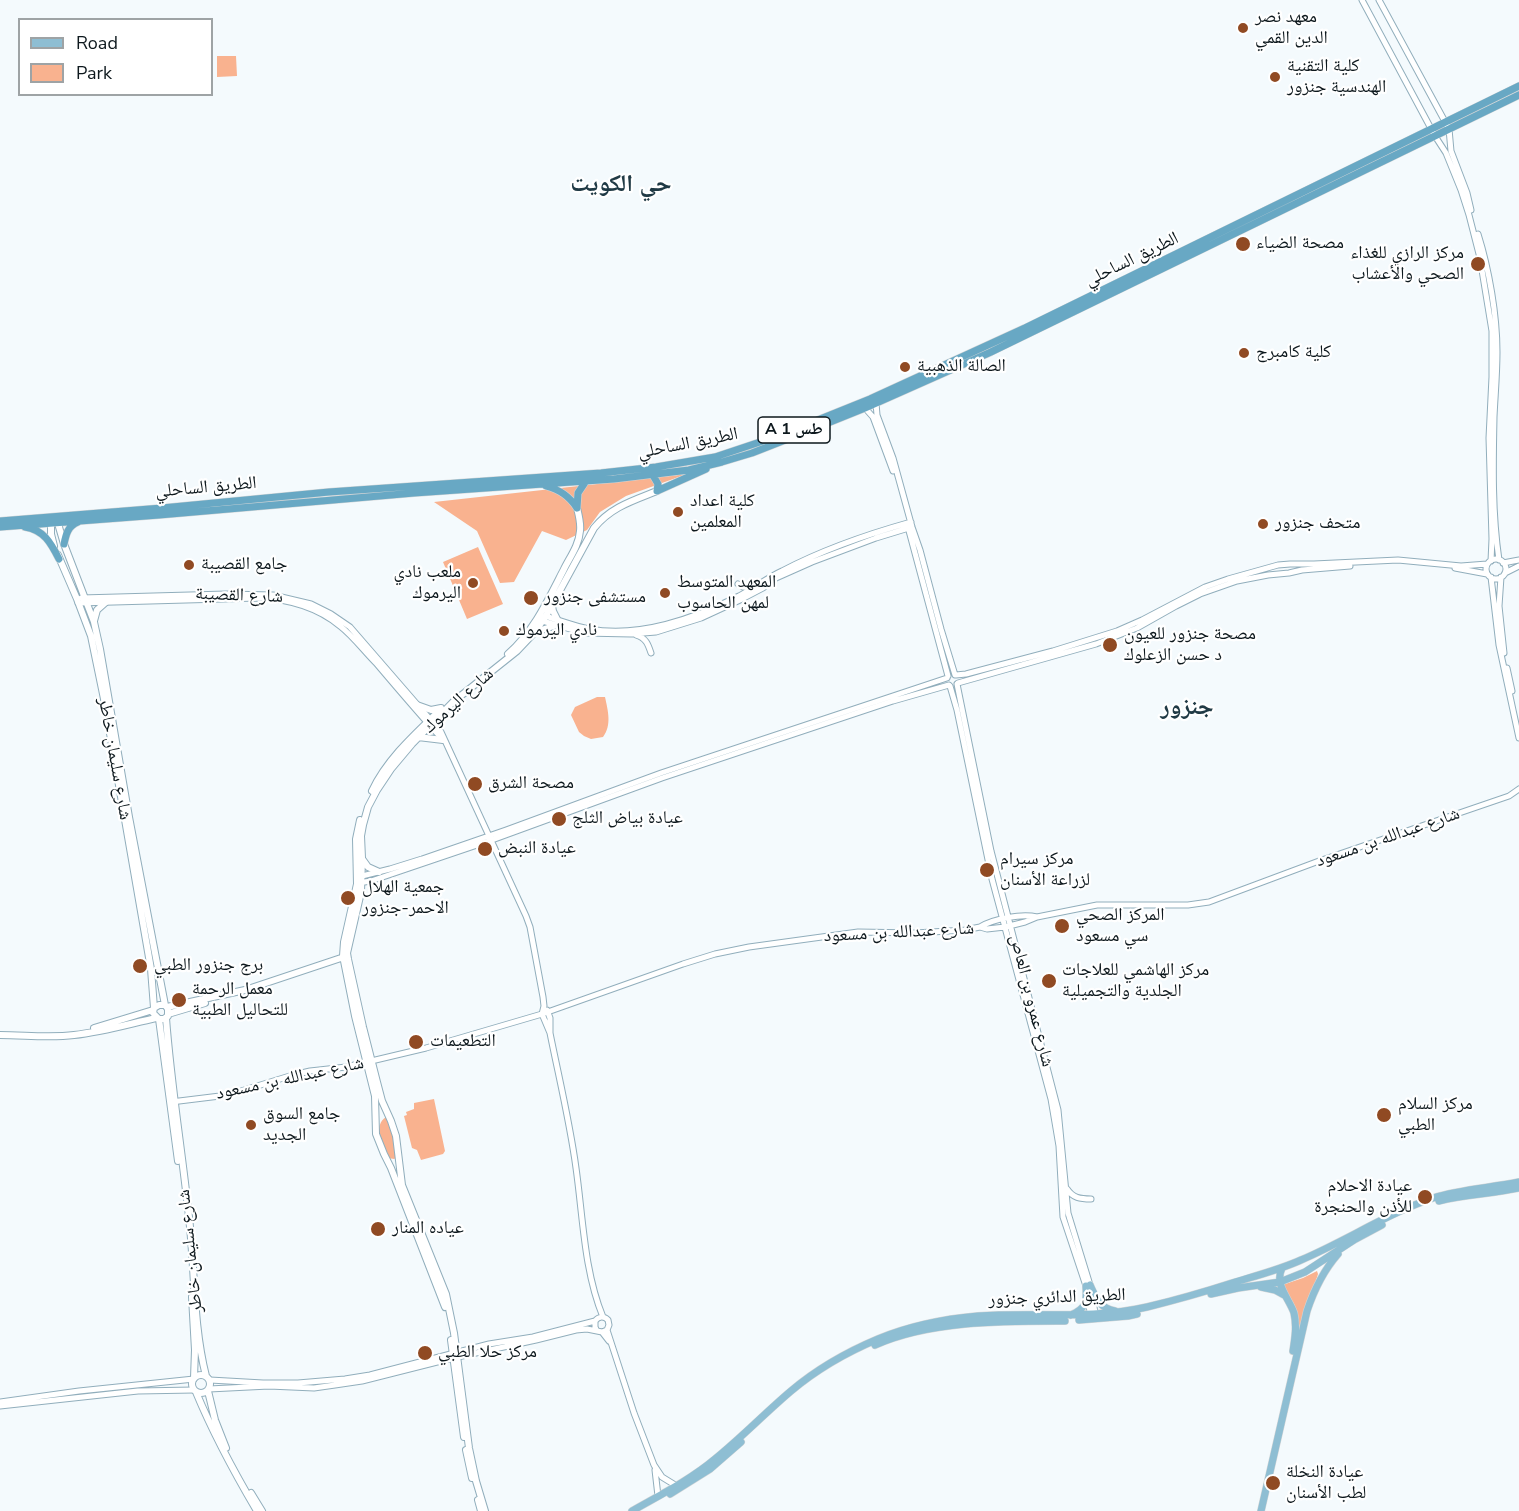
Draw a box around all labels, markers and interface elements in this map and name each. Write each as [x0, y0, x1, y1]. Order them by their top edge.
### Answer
place label: معهد نصر الدين القمي [1255, 7, 1328, 50]
legend [18, 18, 213, 96]
marker: معهد نصر الدين القمي [1236, 21, 1250, 35]
text: Road [76, 31, 118, 55]
place label: كلية التقنية الهندسية جنزور [1287, 56, 1386, 98]
text: Park [76, 61, 112, 85]
marker: كلية التقنية الهندسية جنزور [1268, 70, 1282, 84]
district label: حي الكويت [570, 171, 672, 199]
street label: الطريق الساحلي [1081, 228, 1183, 292]
place label: مصحة الضياء [1256, 233, 1344, 255]
marker: مصحة الضياء [1234, 235, 1252, 253]
place label: مركز الرازي للغذاء الصحي والأعشاب [1350, 243, 1464, 286]
marker: مركز الرازي للغذاء الصحي والأعشاب [1469, 255, 1487, 273]
place label: كلية كامبرج [1256, 342, 1331, 364]
marker: كلية كامبرج [1237, 346, 1251, 360]
place label: الصالة الذهبية [917, 356, 1006, 378]
marker: الصالة الذهبية [898, 360, 912, 374]
road number: A 1 طس [758, 417, 830, 443]
street label: الطريق الساحلي [636, 424, 740, 464]
street label: الطريق الساحلي [154, 473, 258, 503]
place label: كلية اعداد المعلمين [690, 491, 755, 534]
marker: كلية اعداد المعلمين [671, 505, 685, 519]
place label: متحف جنزور [1275, 513, 1360, 535]
marker: متحف جنزور [1256, 517, 1270, 531]
place label: جامع القصيبة [201, 554, 287, 576]
marker: جامع القصيبة [182, 558, 196, 572]
place label: ملعب نادي اليرموك [394, 562, 461, 604]
place label: المعهد المتوسط لمهن الحاسوب [677, 572, 776, 614]
marker: ملعب نادي اليرموك [466, 576, 480, 590]
street label: شارع القصيبة [195, 584, 283, 608]
marker: المعهد المتوسط لمهن الحاسوب [658, 586, 672, 600]
place label: مستشفى جنزور [544, 587, 646, 609]
marker: مستشفى جنزور [522, 589, 540, 607]
place label: نادي اليرموك [516, 620, 597, 642]
marker: نادي اليرموك [497, 624, 511, 638]
place label: مصحة جنزور للعيون د حسن الزعلوك [1124, 624, 1256, 666]
marker: مصحة جنزور للعيون د حسن الزعلوك [1101, 636, 1119, 654]
street label: شارع اليرموك [419, 664, 499, 738]
district label: جنزور [1160, 694, 1214, 722]
street label: شارع سليمان خاطر [93, 696, 135, 822]
place label: مصحة الشرق [488, 773, 574, 795]
marker: مصحة الشرق [466, 775, 484, 793]
street label: شارع عبدالله بن مسعود [1313, 803, 1463, 873]
place label: عيادة بياض الثلج [572, 808, 683, 830]
marker: عيادة بياض الثلج [550, 810, 568, 828]
place label: عيادة النبض [498, 838, 576, 860]
marker: عيادة النبض [476, 840, 494, 858]
place label: مركز سيرام لزراعة الأسنان [1000, 849, 1090, 892]
marker: مركز سيرام لزراعة الأسنان [978, 861, 996, 879]
place label: جمعية الهلال الاحمر-جنزور [362, 877, 449, 920]
marker: جمعية الهلال الاحمر-جنزور [339, 889, 357, 907]
place label: المركز الصحي سي مسعود [1076, 905, 1165, 948]
marker: المركز الصحي سي مسعود [1053, 917, 1071, 935]
street label: شارع عبدالله بن مسعود [823, 918, 975, 948]
street label: شارع عمرو بن العاص [1004, 933, 1058, 1069]
place label: برج جنزور الطبي [154, 955, 263, 977]
marker: برج جنزور الطبي [131, 957, 149, 975]
place label: مركز الهاشمي للعلاجات الجلدية والتجميلية [1062, 960, 1209, 1002]
marker: مركز الهاشمي للعلاجات الجلدية والتجميلية [1040, 972, 1058, 990]
place label: معمل الرحمة للتحاليل الطبية [192, 979, 288, 1022]
marker: معمل الرحمة للتحاليل الطبية [170, 991, 188, 1009]
place label: التطعيمات [430, 1031, 496, 1053]
marker: التطعيمات [407, 1033, 425, 1051]
street label: شارع عبدالله بن مسعود [214, 1053, 366, 1105]
place label: مركز السلام الطبي [1398, 1094, 1473, 1136]
place label: جامع السوق الجديد [263, 1104, 341, 1146]
marker: مركز السلام الطبي [1375, 1106, 1393, 1124]
marker: جامع السوق الجديد [244, 1118, 258, 1132]
place label: عيادة الاحلام للأذن والحنجرة [1314, 1176, 1412, 1218]
street label: شارع سليمان خاطر [174, 1188, 208, 1314]
marker: عيادة الاحلام للأذن والحنجرة [1416, 1188, 1434, 1206]
place label: عياده المنار [392, 1218, 464, 1240]
marker: عياده المنار [369, 1220, 387, 1238]
street label: الطريق الدائري جنزور [988, 1285, 1126, 1311]
place label: مركز حلا الطبي [438, 1342, 537, 1364]
marker: مركز حلا الطبي [416, 1344, 434, 1362]
place label: عيادة النخلة لطب الأسنان [1286, 1462, 1366, 1504]
marker: عيادة النخلة لطب الأسنان [1264, 1474, 1282, 1492]

